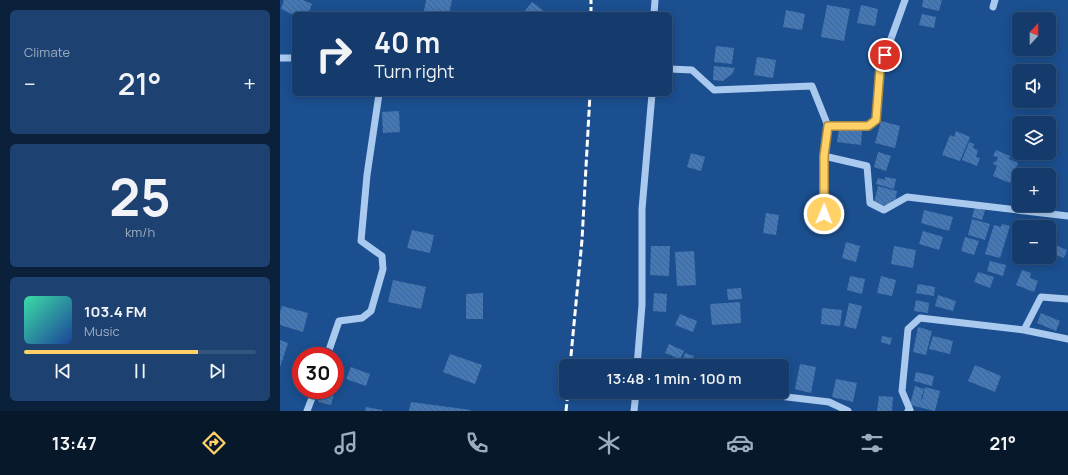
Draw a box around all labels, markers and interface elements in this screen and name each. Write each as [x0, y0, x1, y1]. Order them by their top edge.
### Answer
north arrow [1012, 12, 1056, 56]
map controls [1012, 12, 1056, 264]
text: 40 m [374, 23, 440, 61]
icon: right [308, 28, 360, 80]
pin [868, 38, 902, 72]
text: Climate [24, 43, 70, 61]
icon: arrive [874, 44, 896, 66]
text: Turn right [374, 59, 455, 83]
text: 21° [118, 63, 161, 104]
button: sound [1012, 64, 1056, 108]
text: − [24, 69, 36, 99]
text: + [243, 69, 256, 99]
button: layers [1012, 116, 1056, 160]
text: 25 [109, 161, 171, 232]
button: + [1012, 168, 1056, 212]
position arrow [803, 193, 845, 235]
button: − [1012, 220, 1056, 264]
text: km/h [125, 223, 155, 241]
text: 103.4 FM [84, 301, 147, 322]
text: Music [84, 322, 120, 340]
speed limit sign: 30 [292, 347, 344, 399]
icon: previous [52, 360, 74, 382]
icon: pause [129, 360, 151, 382]
icon: next [206, 360, 228, 382]
text: 13:48 · 1 min · 100 m [606, 368, 742, 389]
icon: directions [200, 429, 228, 457]
icon: music [332, 429, 360, 457]
icon: phone [463, 429, 491, 457]
icon: climate [595, 429, 623, 457]
icon: car [726, 429, 754, 457]
icon: filters [858, 429, 886, 457]
text: 13:47 [52, 431, 97, 455]
text: 21° [989, 431, 1016, 455]

